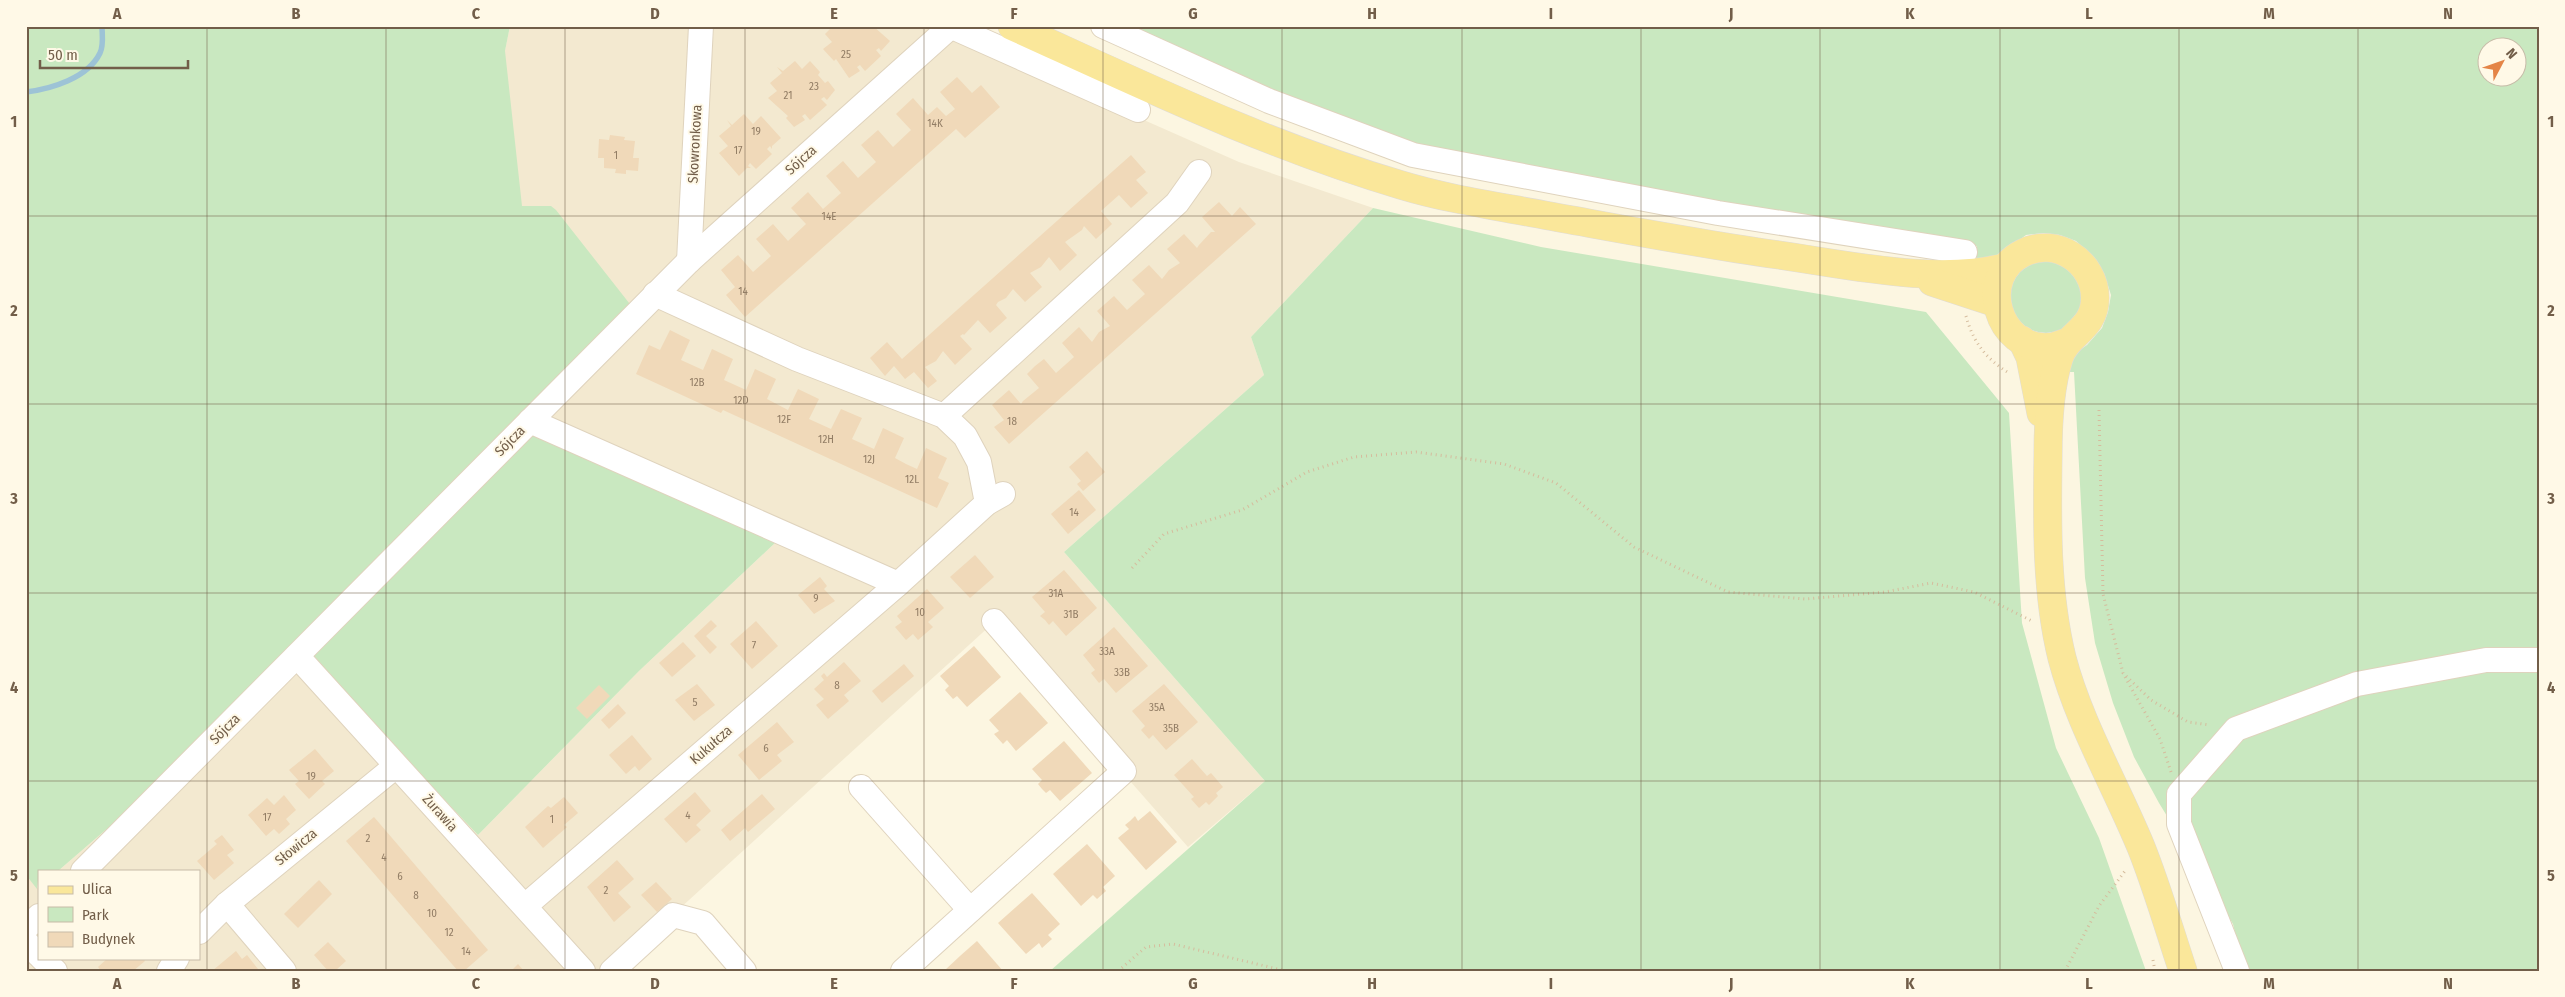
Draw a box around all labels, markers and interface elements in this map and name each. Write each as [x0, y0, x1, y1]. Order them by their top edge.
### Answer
text: A [112, 4, 122, 23]
text: B [292, 4, 301, 23]
text: C [472, 4, 481, 23]
text: D [650, 4, 660, 23]
text: E [830, 4, 838, 23]
text: F [1010, 4, 1018, 23]
text: G [1188, 4, 1198, 23]
text: H [1367, 4, 1377, 23]
text: I [1549, 4, 1553, 23]
text: J [1728, 4, 1733, 23]
text: K [1905, 4, 1915, 23]
text: L [2085, 4, 2093, 23]
text: M [2263, 4, 2275, 23]
text: N [2443, 4, 2453, 23]
scale bar [40, 38, 188, 70]
north arrow [2478, 38, 2528, 88]
text: N [2502, 45, 2521, 63]
text: 50 m [48, 46, 78, 64]
house number: 25 [841, 48, 851, 61]
house number: 23 [809, 80, 819, 93]
house number: 21 [784, 89, 792, 102]
street label: Skowronkowa [684, 104, 706, 184]
text: 1 [11, 112, 17, 131]
text: 1 [2548, 112, 2554, 131]
house number: 14K [927, 117, 943, 130]
house number: 19 [751, 125, 761, 138]
street label: Sójcza [782, 142, 820, 178]
house number: 17 [734, 144, 743, 157]
house number: 1 [614, 149, 618, 162]
house number: 14E [822, 210, 836, 223]
house number: 14 [738, 285, 748, 298]
text: 2 [9, 301, 18, 320]
text: 2 [2546, 301, 2555, 320]
house number: 12B [689, 376, 705, 389]
house number: 12D [733, 394, 749, 407]
house number: 12F [777, 413, 791, 426]
house number: 18 [1007, 415, 1017, 428]
street label: Sójcza [491, 422, 529, 460]
house number: 12H [818, 433, 834, 446]
house number: 12J [863, 453, 875, 466]
house number: 12L [905, 473, 919, 486]
text: 3 [9, 489, 18, 508]
text: 3 [2546, 489, 2555, 508]
house number: 14 [1069, 506, 1079, 519]
house number: 31A [1049, 587, 1064, 600]
house number: 9 [813, 592, 819, 605]
house number: 10 [915, 606, 925, 619]
house number: 31B [1063, 608, 1079, 621]
house number: 7 [752, 639, 757, 652]
house number: 33A [1099, 645, 1115, 658]
house number: 33B [1114, 666, 1130, 679]
text: 4 [10, 678, 18, 697]
text: 4 [2547, 678, 2555, 697]
house number: 8 [834, 679, 840, 692]
house number: 5 [692, 696, 698, 709]
house number: 35A [1149, 701, 1165, 714]
street label: Sójcza [206, 710, 244, 748]
street label: Kukułcza [686, 722, 736, 768]
house number: 35B [1163, 722, 1179, 735]
house number: 6 [763, 742, 769, 755]
house number: 19 [306, 770, 316, 783]
street label: Żurawia [419, 791, 461, 835]
house number: 4 [685, 809, 691, 822]
house number: 17 [263, 811, 272, 824]
house number: 1 [550, 813, 554, 826]
street label: Słowicza [272, 825, 321, 869]
house number: 2 [366, 832, 371, 845]
house number: 4 [381, 851, 387, 864]
text: 5 [10, 866, 18, 885]
text: 5 [2547, 866, 2555, 885]
legend [38, 870, 200, 960]
house number: 6 [397, 870, 403, 883]
text: Ulica [82, 880, 112, 898]
house number: 2 [604, 884, 609, 897]
house number: 8 [413, 889, 419, 902]
text: Park [82, 906, 109, 924]
house number: 10 [427, 907, 437, 920]
house number: 12 [444, 926, 454, 939]
text: Budynek [82, 930, 135, 948]
house number: 14 [461, 945, 471, 958]
text: A [112, 974, 122, 993]
text: B [292, 974, 301, 993]
text: C [472, 974, 481, 993]
text: D [650, 974, 660, 993]
text: E [830, 974, 838, 993]
text: F [1010, 974, 1018, 993]
text: G [1188, 974, 1198, 993]
text: H [1367, 974, 1377, 993]
text: I [1549, 974, 1553, 993]
text: J [1728, 974, 1733, 993]
text: K [1905, 974, 1915, 993]
text: L [2085, 974, 2093, 993]
text: M [2263, 974, 2275, 993]
text: N [2443, 974, 2453, 993]

